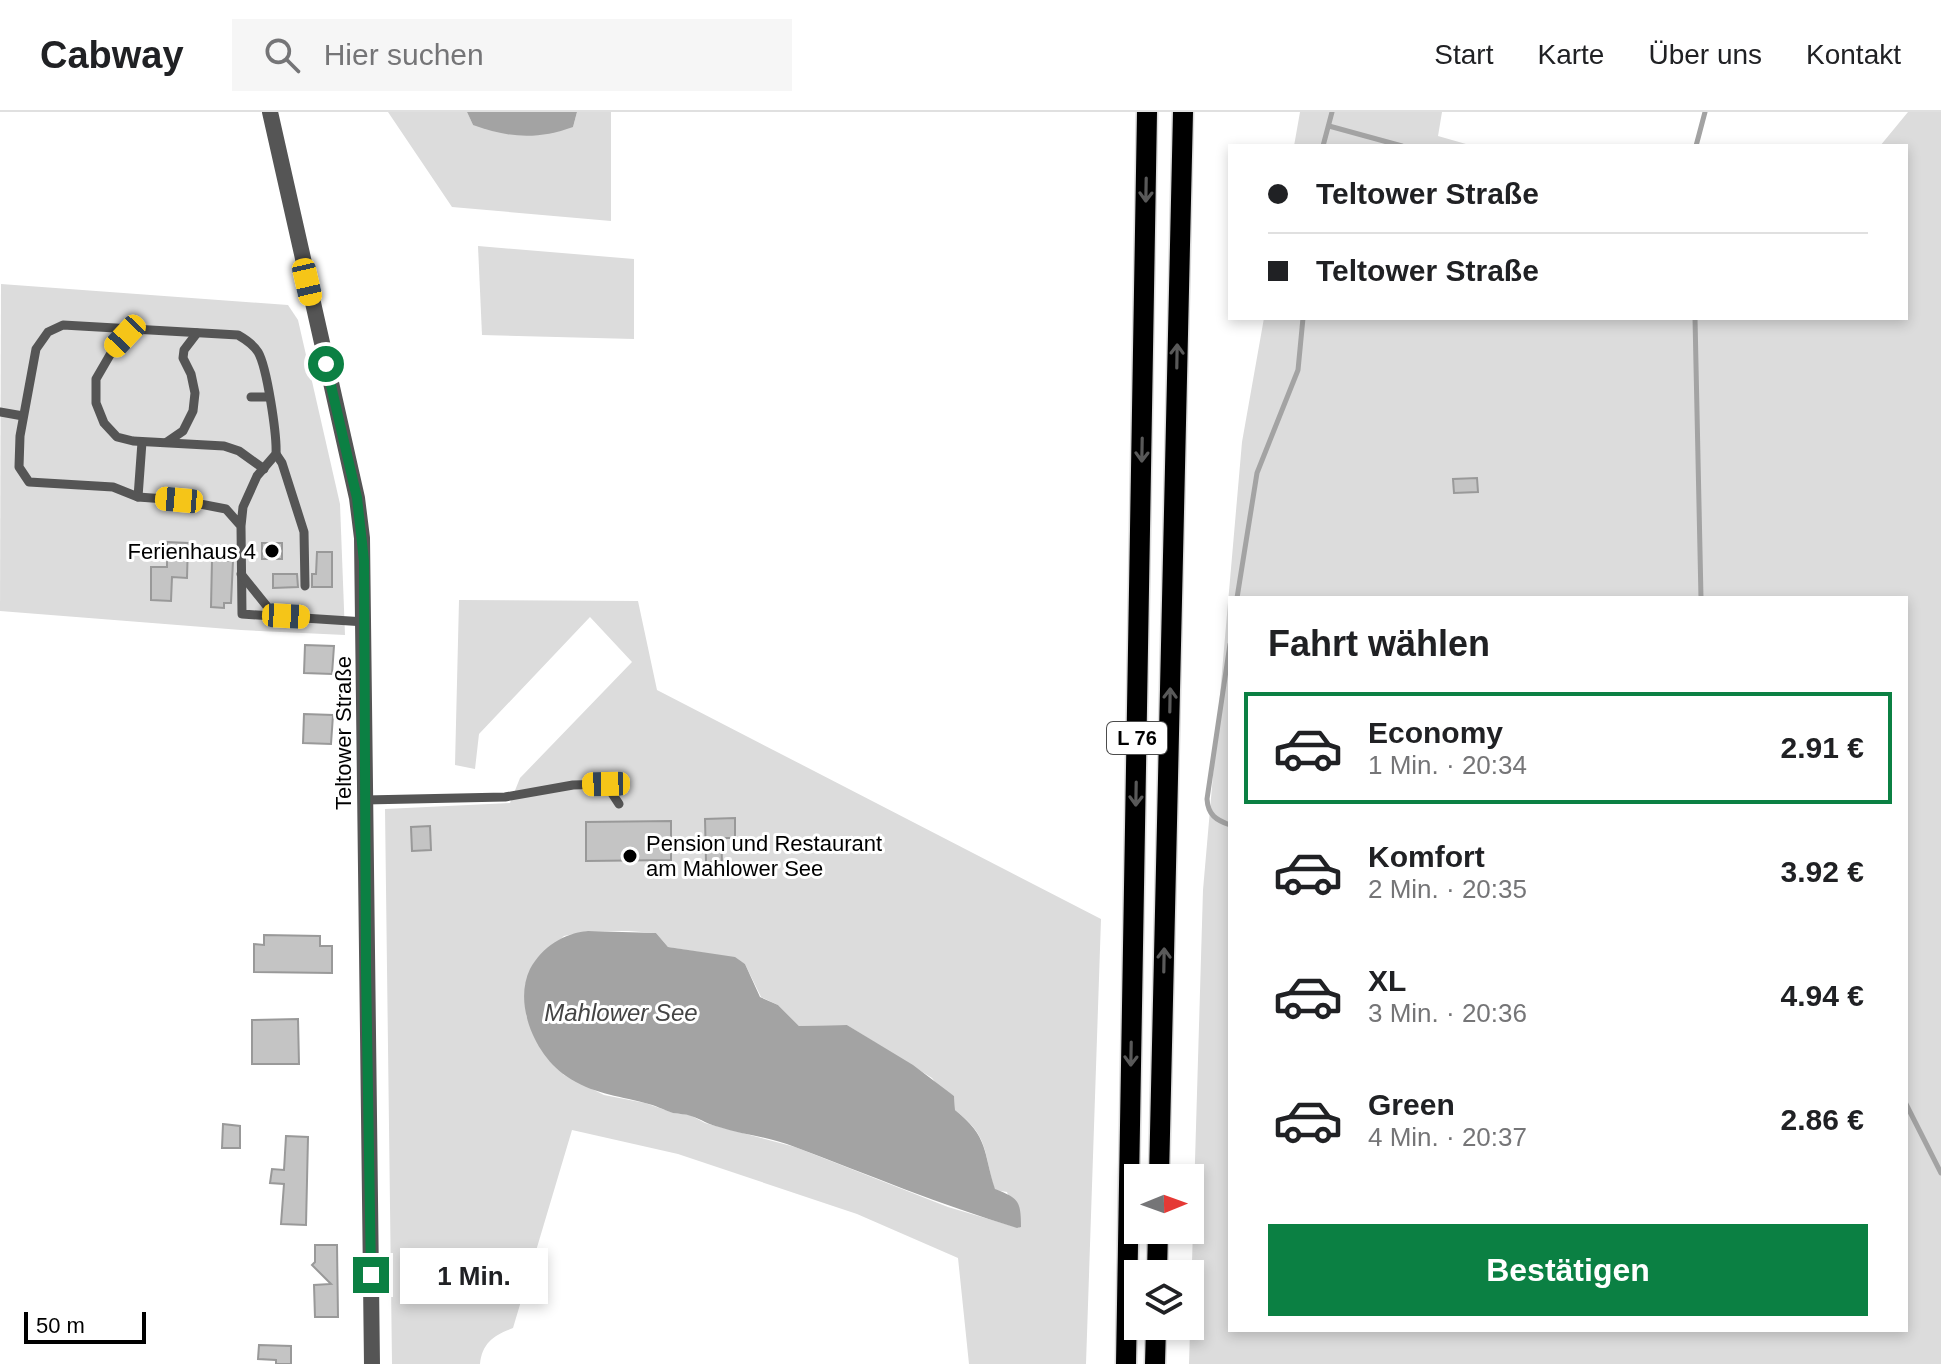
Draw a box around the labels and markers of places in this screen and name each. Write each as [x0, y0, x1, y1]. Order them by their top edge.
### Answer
place label: Ferienhaus 4 [128, 539, 256, 564]
marker: Ferienhaus 4 [263, 542, 281, 560]
place label: Pension und Restaurant am Mahlower See [646, 831, 882, 881]
marker: Pension und Restaurant am Mahlower See [621, 847, 639, 865]

